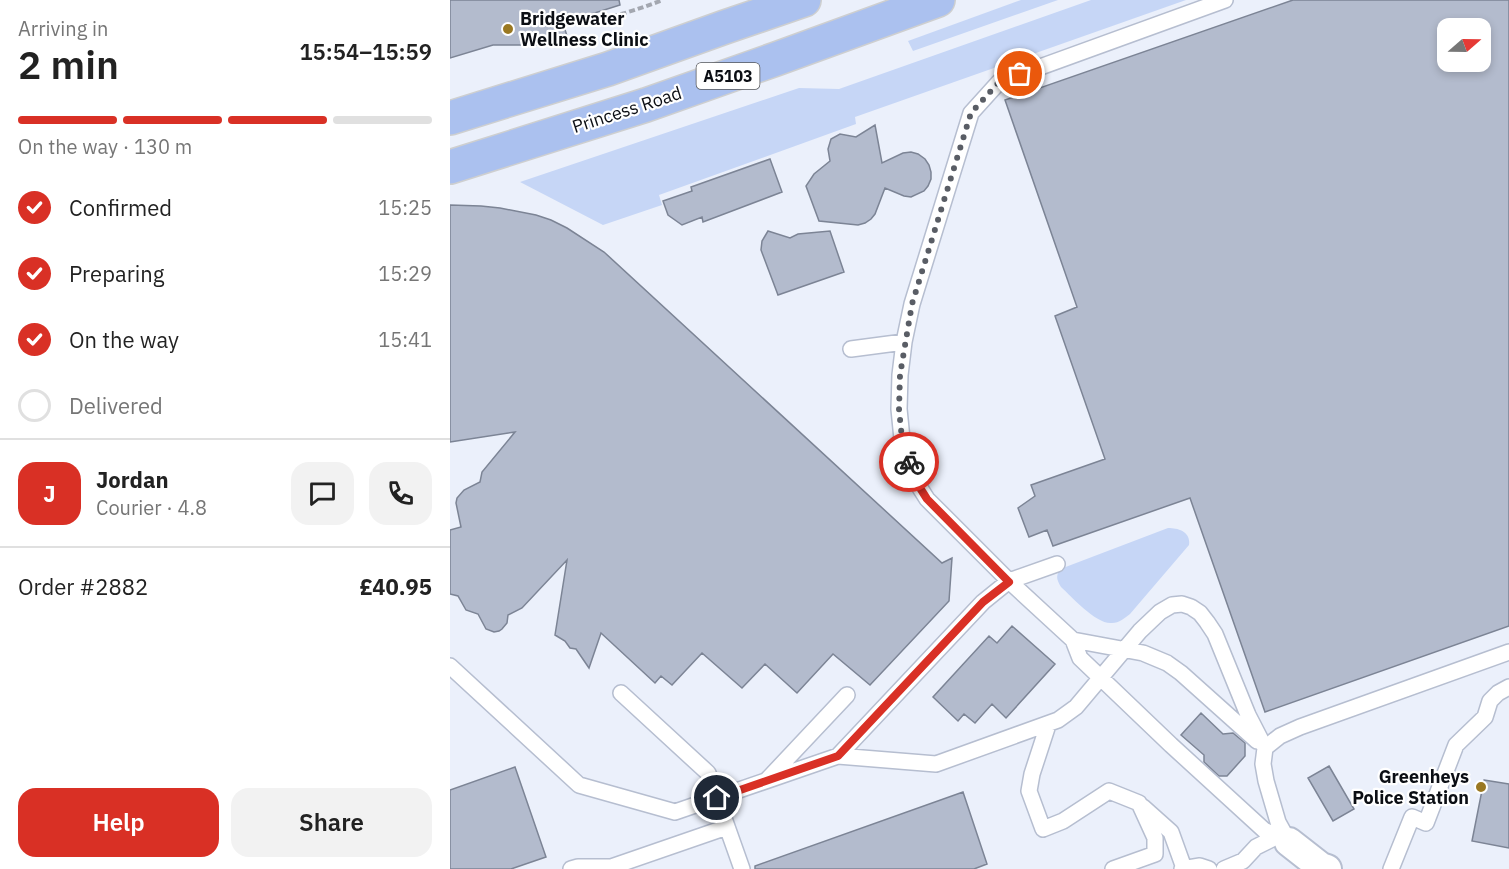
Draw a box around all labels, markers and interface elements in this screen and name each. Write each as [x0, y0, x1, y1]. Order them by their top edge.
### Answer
place label: Bridgewater Wellness Clinic [520, 7, 649, 51]
text: Arriving in [18, 15, 108, 42]
north arrow [1437, 18, 1491, 72]
map controls [1437, 18, 1491, 72]
marker: Bridgewater Wellness Clinic [501, 22, 515, 36]
text: 15:54–15:59 [299, 37, 432, 66]
text: 2 min [18, 39, 119, 90]
pin [994, 48, 1045, 99]
icon: bag [1003, 57, 1036, 90]
road number: A5103 [696, 63, 760, 89]
street label: Princess Road [569, 81, 685, 138]
text: On the way · 130 m [18, 133, 192, 160]
icon: check [18, 191, 51, 224]
text: Confirmed [69, 193, 172, 222]
text: 15:25 [378, 194, 432, 221]
icon: check [18, 257, 51, 290]
text: Preparing [69, 259, 164, 288]
text: 15:29 [378, 260, 432, 287]
icon: check [18, 323, 51, 356]
text: On the way [69, 325, 179, 354]
text: 15:41 [378, 326, 432, 353]
text: Delivered [69, 391, 163, 420]
courier [879, 432, 939, 492]
icon: bike [893, 446, 926, 479]
button: chat [291, 462, 354, 525]
button: phone [369, 462, 432, 525]
text: Jordan [96, 465, 169, 494]
text: J [43, 479, 56, 508]
text: Courier · 4.8 [96, 494, 207, 521]
text: Order #2882 [18, 572, 148, 601]
text: £40.95 [360, 572, 432, 601]
place label: Greenheys Police Station [1352, 765, 1469, 809]
pin [691, 772, 742, 823]
marker: Greenheys Police Station [1474, 780, 1488, 794]
icon: home [700, 781, 733, 814]
button: Help [18, 788, 219, 857]
button: Share [231, 788, 432, 857]

